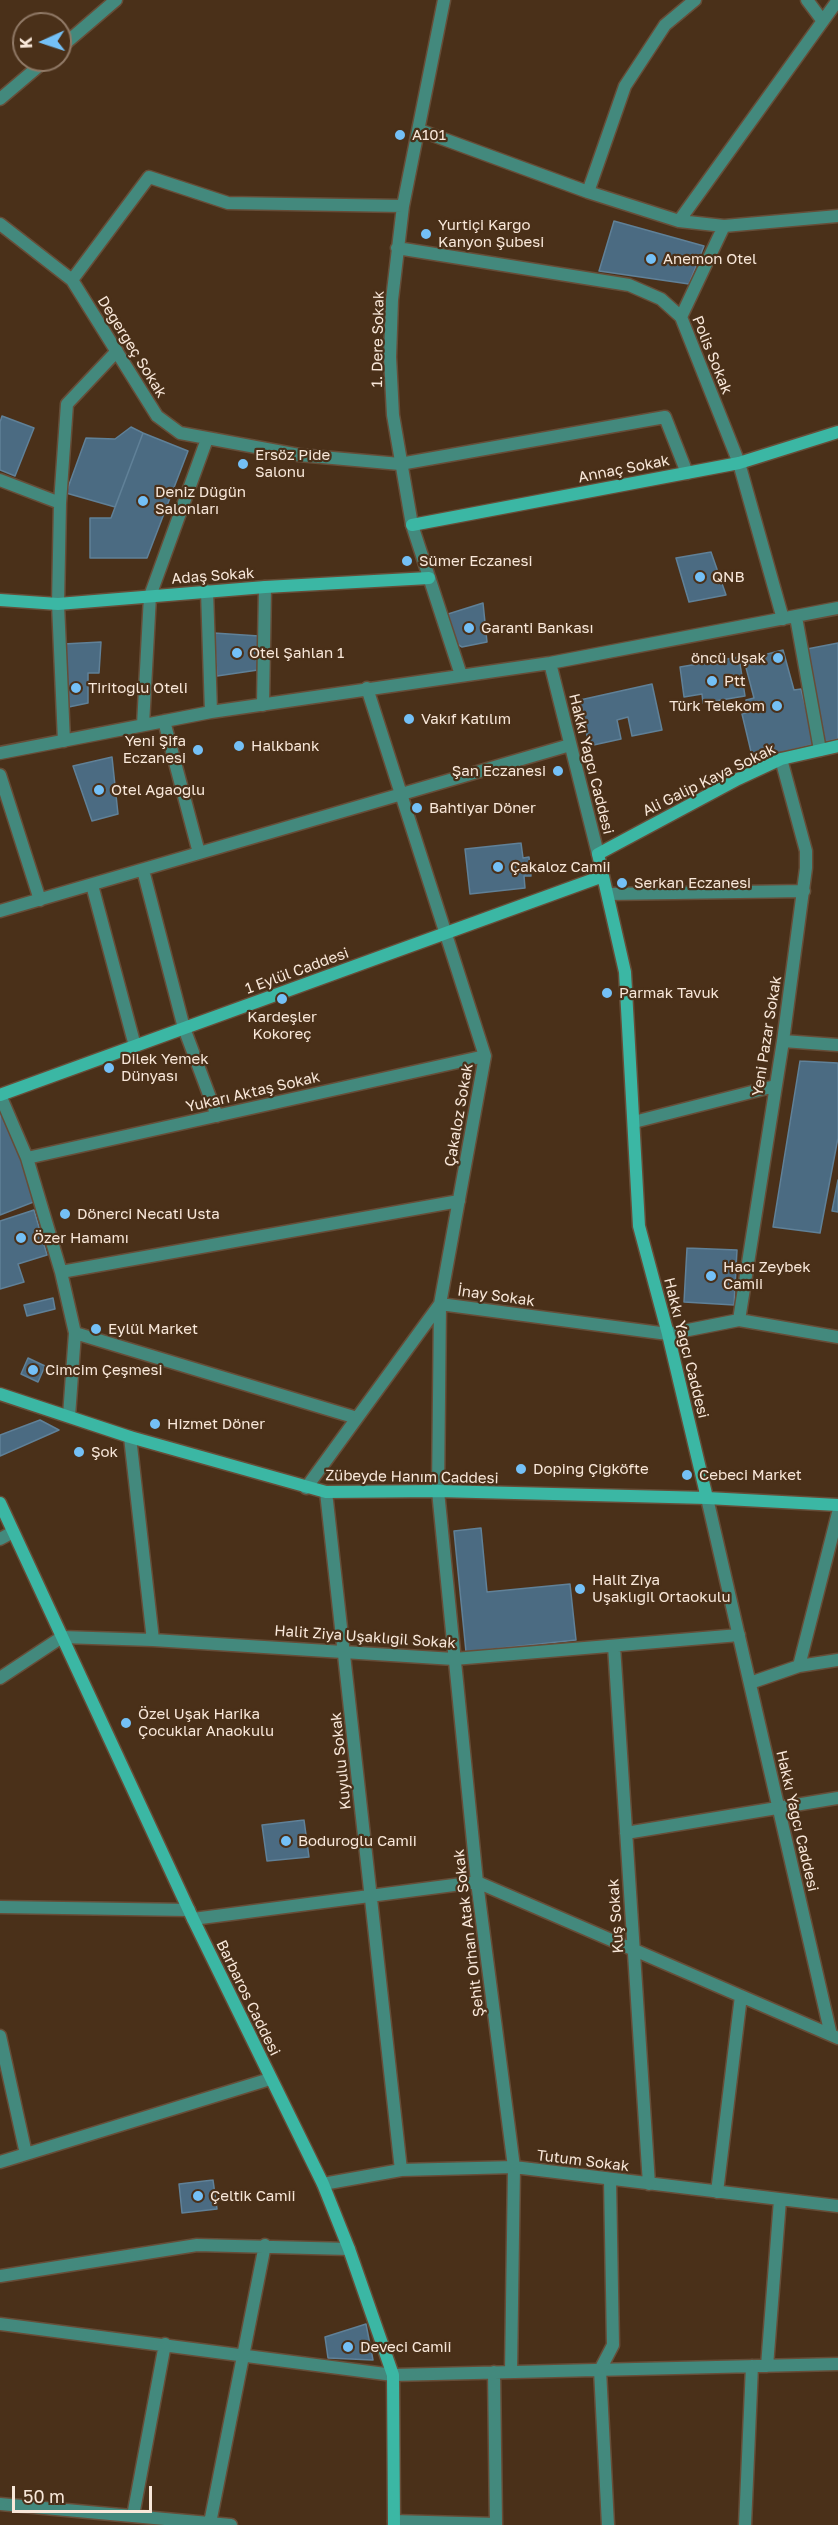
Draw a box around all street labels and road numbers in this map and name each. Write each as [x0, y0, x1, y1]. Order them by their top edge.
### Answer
street label: 1. Dere Sokak [368, 290, 388, 388]
street label: Değergeç Sokak [93, 293, 171, 401]
street label: Polis Sokak [688, 313, 736, 397]
street label: Annaç Sokak [577, 451, 671, 487]
street label: Adaş Sokak [171, 564, 255, 588]
street label: Hakkı Yağcı Caddesi [565, 692, 617, 836]
street label: Ali Galip Kaya Sokak [640, 740, 778, 820]
street label: 1 Eylül Caddesi [243, 944, 351, 998]
street label: Yeni Pazar Sokak [749, 974, 785, 1098]
street label: Çakaloz Sokak [441, 1062, 477, 1168]
street label: Yukarı Aktaş Sokak [184, 1068, 322, 1116]
street label: Hakkı Yağcı Caddesi [660, 1276, 712, 1420]
street label: İnay Sokak [456, 1282, 536, 1310]
street label: Zübeyde Hanım Caddesi [325, 1466, 499, 1488]
street label: Halit Ziya Uşaklıgil Sokak [274, 1622, 456, 1652]
street label: Kuyulu Sokak [327, 1711, 355, 1811]
street label: Hakkı Yağcı Caddesi [772, 1749, 822, 1893]
street label: Şehit Orhan Atak Sokak [450, 1848, 488, 2018]
street label: Kuş Sokak [604, 1878, 628, 1954]
street label: Barbaros Caddesi [212, 1937, 284, 2059]
street label: Tutum Sokak [536, 2146, 630, 2176]

